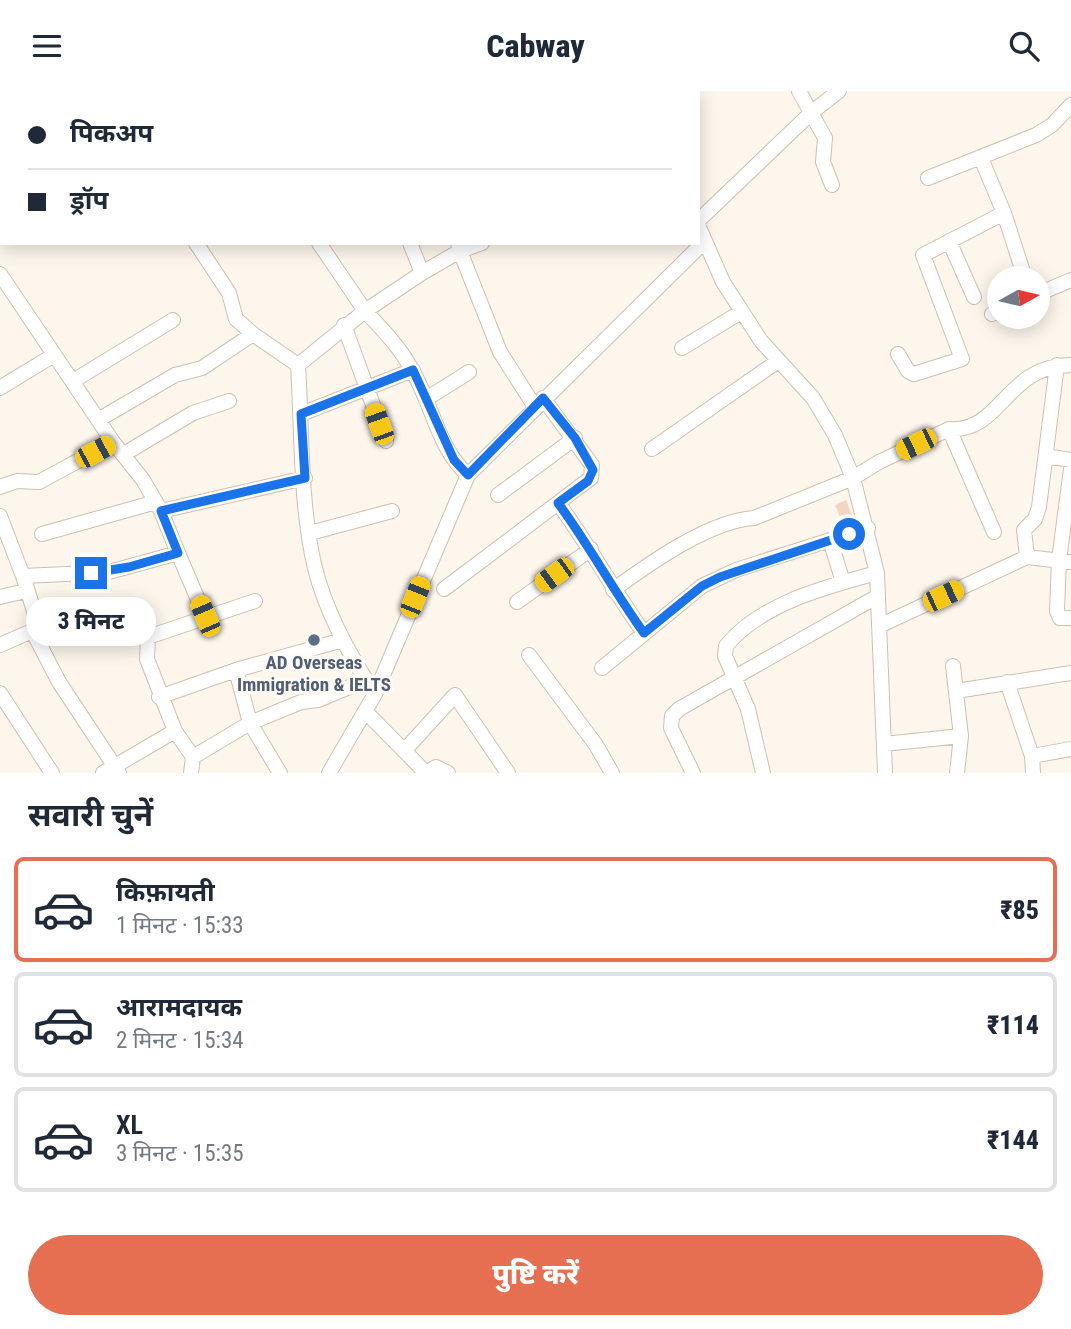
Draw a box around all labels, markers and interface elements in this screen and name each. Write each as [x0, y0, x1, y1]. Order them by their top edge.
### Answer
icon: menu [28, 27, 66, 65]
text: Cabway [486, 27, 585, 65]
icon: search [1005, 27, 1043, 65]
text: पिकअप [70, 118, 153, 148]
text: ड्रॉप [70, 185, 108, 215]
north arrow [987, 266, 1050, 329]
map controls [987, 266, 1050, 329]
car [362, 401, 397, 447]
car [893, 425, 940, 463]
car [72, 433, 119, 471]
route start [833, 518, 865, 550]
car [531, 554, 578, 596]
route end [75, 557, 107, 589]
car [398, 574, 433, 620]
car [920, 578, 967, 614]
car [188, 593, 223, 639]
callout: 3 मिनट [26, 597, 156, 647]
text: 3 मिनट [58, 608, 124, 635]
marker: AD Overseas Immigration & IELTS [306, 632, 322, 648]
place label: AD Overseas Immigration & IELTS [237, 651, 391, 696]
text: सवारी चुनें [28, 796, 153, 834]
text: किफ़ायती [116, 877, 215, 907]
icon: car [32, 878, 95, 941]
text: ₹85 [1000, 895, 1039, 925]
text: 1 मिनट · 15:33 [116, 912, 244, 939]
text: आरामदायक [116, 992, 242, 1022]
icon: car [32, 993, 95, 1056]
text: ₹114 [987, 1010, 1039, 1040]
text: 2 मिनट · 15:34 [116, 1027, 244, 1054]
icon: car [32, 1108, 95, 1171]
text: XL [116, 1110, 143, 1140]
text: ₹144 [987, 1125, 1039, 1155]
text: 3 मिनट · 15:35 [116, 1140, 244, 1167]
button: पुष्टि करें [28, 1235, 1043, 1315]

